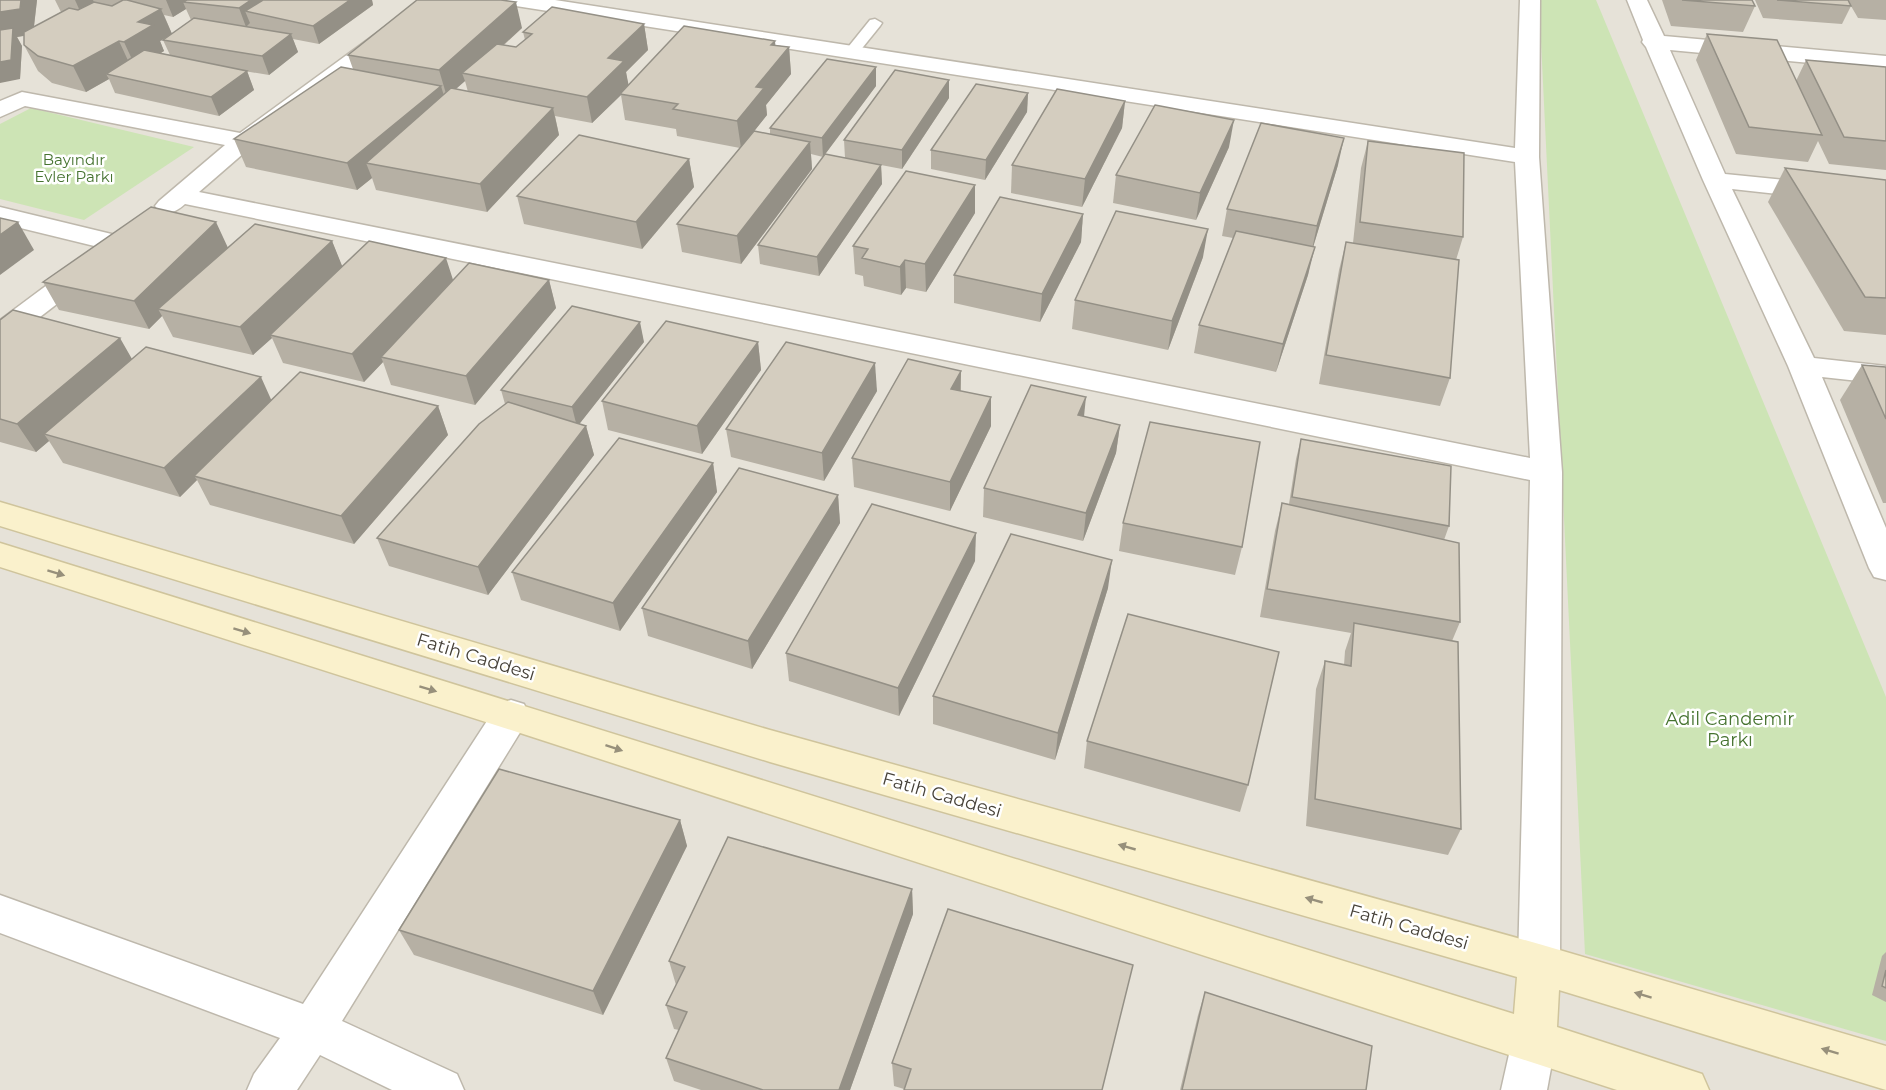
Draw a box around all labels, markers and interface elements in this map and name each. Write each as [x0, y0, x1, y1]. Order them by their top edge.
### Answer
park label: Bayındır Evler Parkı [34, 150, 114, 186]
one-way arrow [47, 569, 65, 578]
one-way arrow [233, 627, 251, 636]
street label: Fatih Caddesi [414, 629, 538, 685]
one-way arrow [419, 685, 437, 694]
park label: Adil Candemir Parkı [1665, 708, 1795, 751]
one-way arrow [605, 743, 623, 753]
street label: Fatih Caddesi [880, 767, 1004, 823]
one-way arrow [1118, 842, 1136, 851]
one-way arrow [1305, 895, 1324, 905]
street label: Fatih Caddesi [1347, 899, 1471, 955]
one-way arrow [1634, 990, 1652, 999]
one-way arrow [1821, 1046, 1839, 1055]

